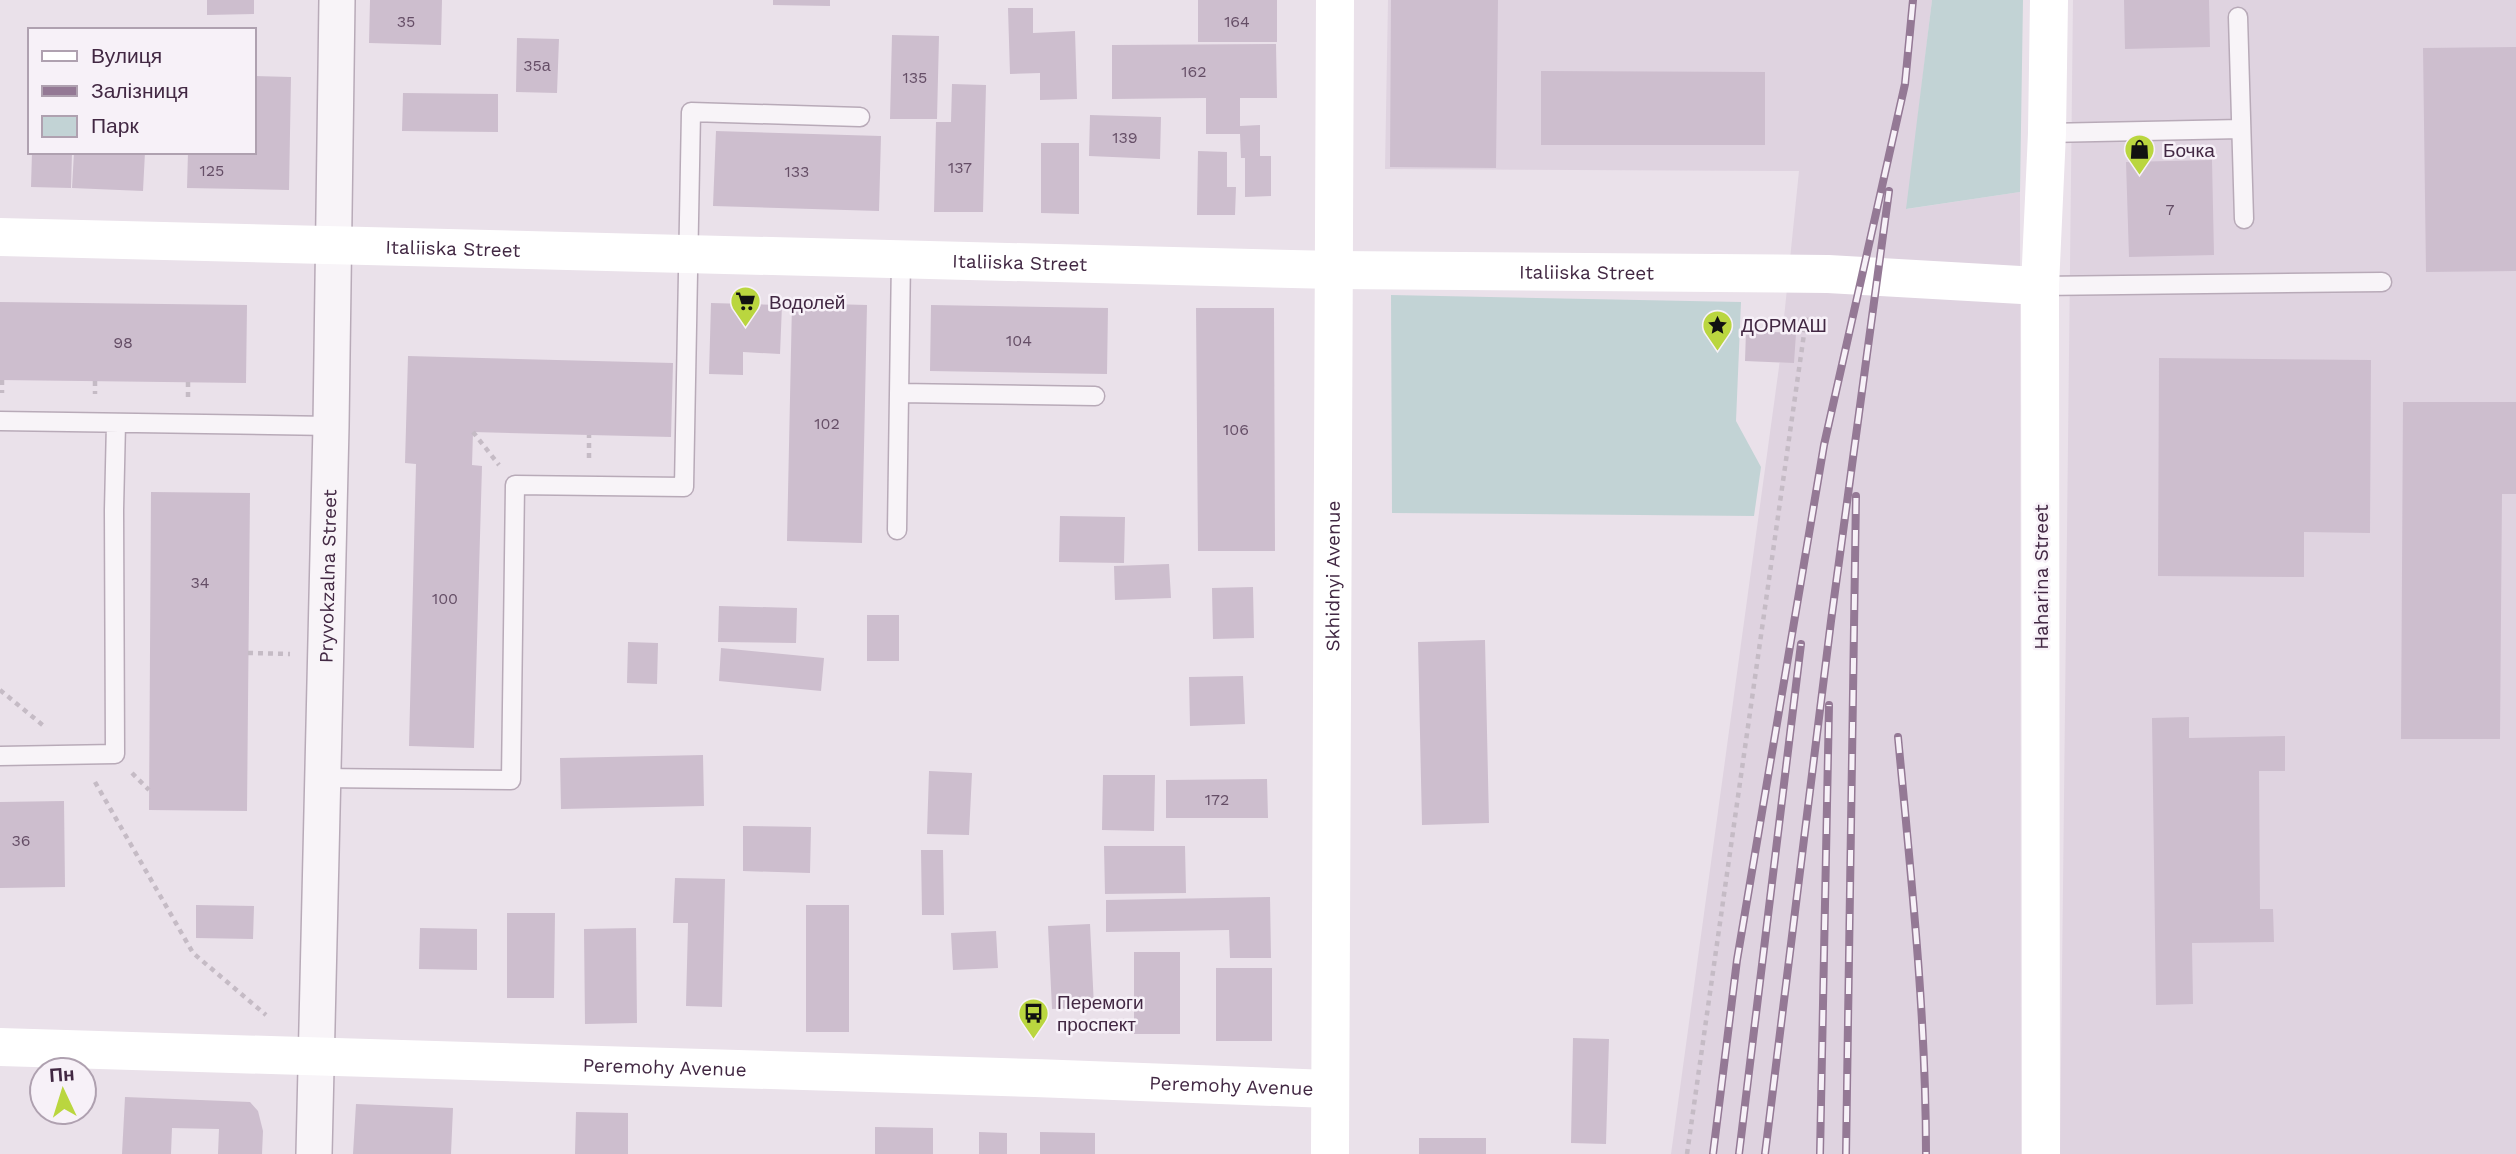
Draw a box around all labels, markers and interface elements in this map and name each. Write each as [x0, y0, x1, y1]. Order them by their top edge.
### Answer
house number: 35 [397, 12, 415, 31]
house number: 164 [1224, 12, 1250, 31]
legend [28, 28, 256, 154]
text: Вулиця [91, 43, 162, 68]
house number: 35а [523, 56, 551, 75]
house number: 162 [1181, 62, 1207, 81]
house number: 135 [903, 68, 927, 87]
text: Залізниця [91, 78, 189, 103]
text: Парк [91, 113, 139, 138]
house number: 139 [1112, 128, 1138, 147]
shop icon: Бочка [2123, 133, 2157, 177]
place label: Бочка [2163, 139, 2215, 162]
house number: 137 [948, 158, 972, 177]
house number: 125 [200, 161, 224, 180]
house number: 133 [785, 162, 809, 181]
house number: 7 [2166, 200, 2175, 219]
street label: Italiiska Street [385, 236, 521, 262]
street label: Italiiska Street [952, 250, 1087, 276]
street label: Italiiska Street [1519, 260, 1654, 285]
supermarket icon: Водолей [729, 285, 763, 329]
place label: Водолей [769, 291, 845, 314]
place icon: ДОРМАШ [1701, 308, 1735, 352]
place label: ДОРМАШ [1741, 314, 1827, 337]
house number: 104 [1006, 331, 1032, 350]
house number: 98 [113, 333, 133, 352]
house number: 102 [814, 414, 840, 433]
house number: 106 [1223, 420, 1249, 439]
street label: Pryvokzalna Street [314, 489, 342, 663]
street label: Skhidnyi Avenue [1321, 500, 1345, 652]
street label: Haharina Street [2030, 504, 2053, 650]
house number: 34 [190, 573, 210, 592]
house number: 100 [432, 589, 458, 608]
house number: 172 [1205, 790, 1229, 809]
house number: 36 [11, 831, 31, 850]
place label: Перемоги проспект [1057, 991, 1144, 1036]
bus stop icon: Перемоги проспект [1017, 996, 1051, 1040]
street label: Peremohy Avenue [582, 1053, 747, 1081]
north arrow [28, 1056, 98, 1126]
text: Пн [49, 1062, 75, 1087]
street label: Peremohy Avenue [1149, 1071, 1314, 1100]

